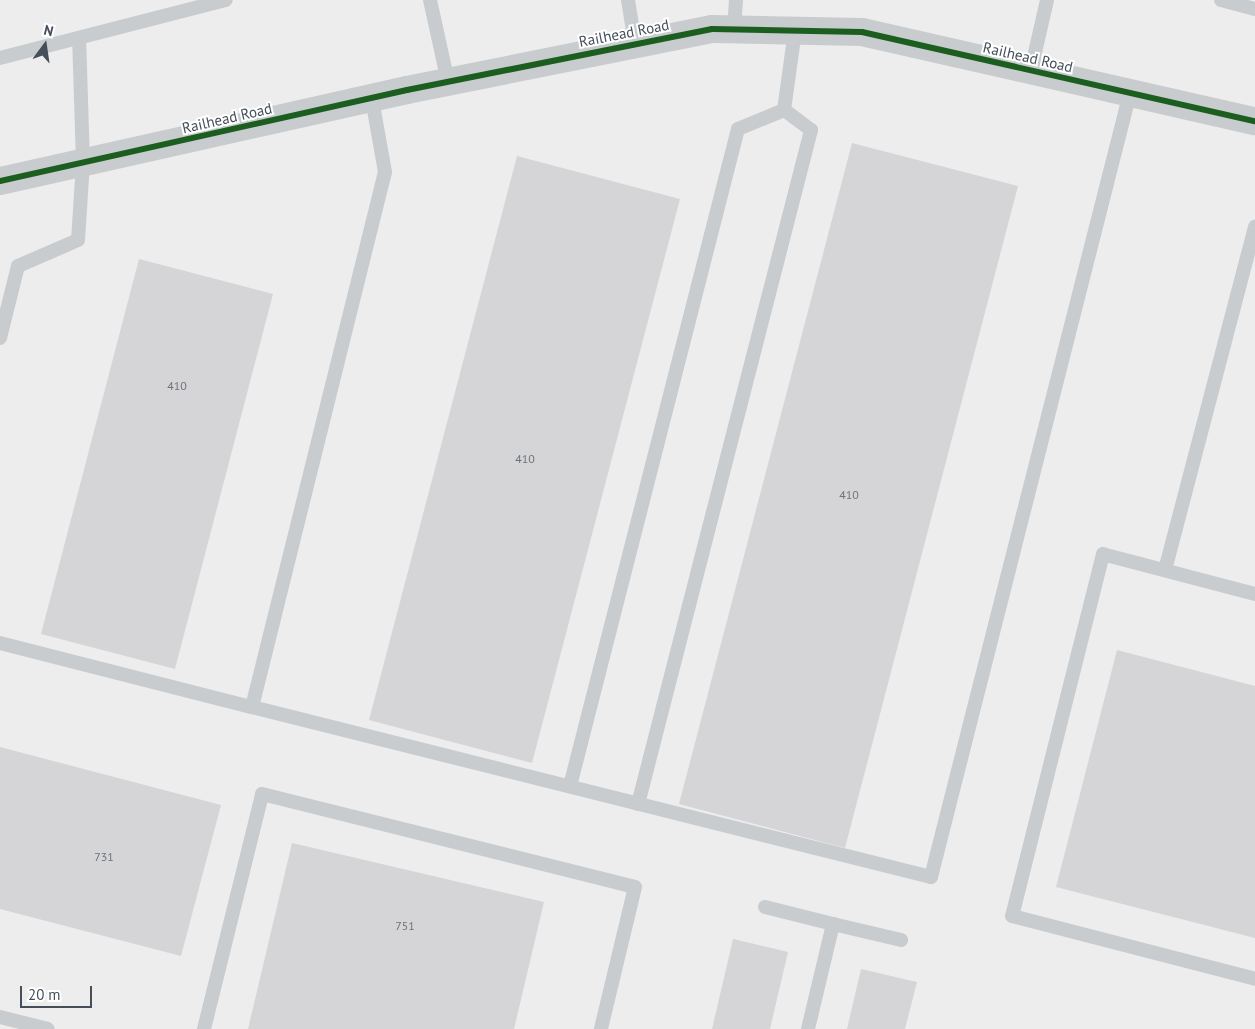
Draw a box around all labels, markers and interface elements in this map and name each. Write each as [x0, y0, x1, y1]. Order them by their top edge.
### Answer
street label: Railhead Road [577, 15, 671, 51]
north arrow [20, 20, 70, 70]
text: N [42, 21, 55, 40]
street label: Railhead Road [981, 38, 1075, 76]
street label: Railhead Road [180, 99, 274, 137]
house number: 410 [167, 379, 187, 393]
house number: 410 [515, 452, 535, 466]
house number: 410 [839, 488, 859, 502]
house number: 731 [94, 850, 114, 864]
house number: 751 [395, 919, 415, 933]
scale bar [22, 976, 95, 1008]
text: 20 m [28, 985, 61, 1004]

